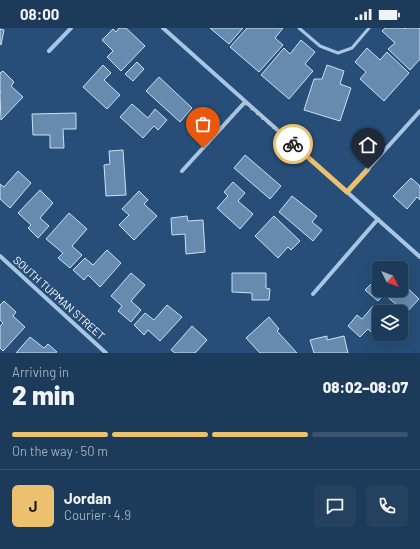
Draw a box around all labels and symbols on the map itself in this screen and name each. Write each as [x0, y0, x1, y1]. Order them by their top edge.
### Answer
pin [186, 107, 220, 148]
courier [273, 124, 313, 164]
pin [351, 128, 385, 169]
street label: SOUTH TUPMAN STREET [11, 253, 108, 342]
north arrow [372, 261, 408, 297]

